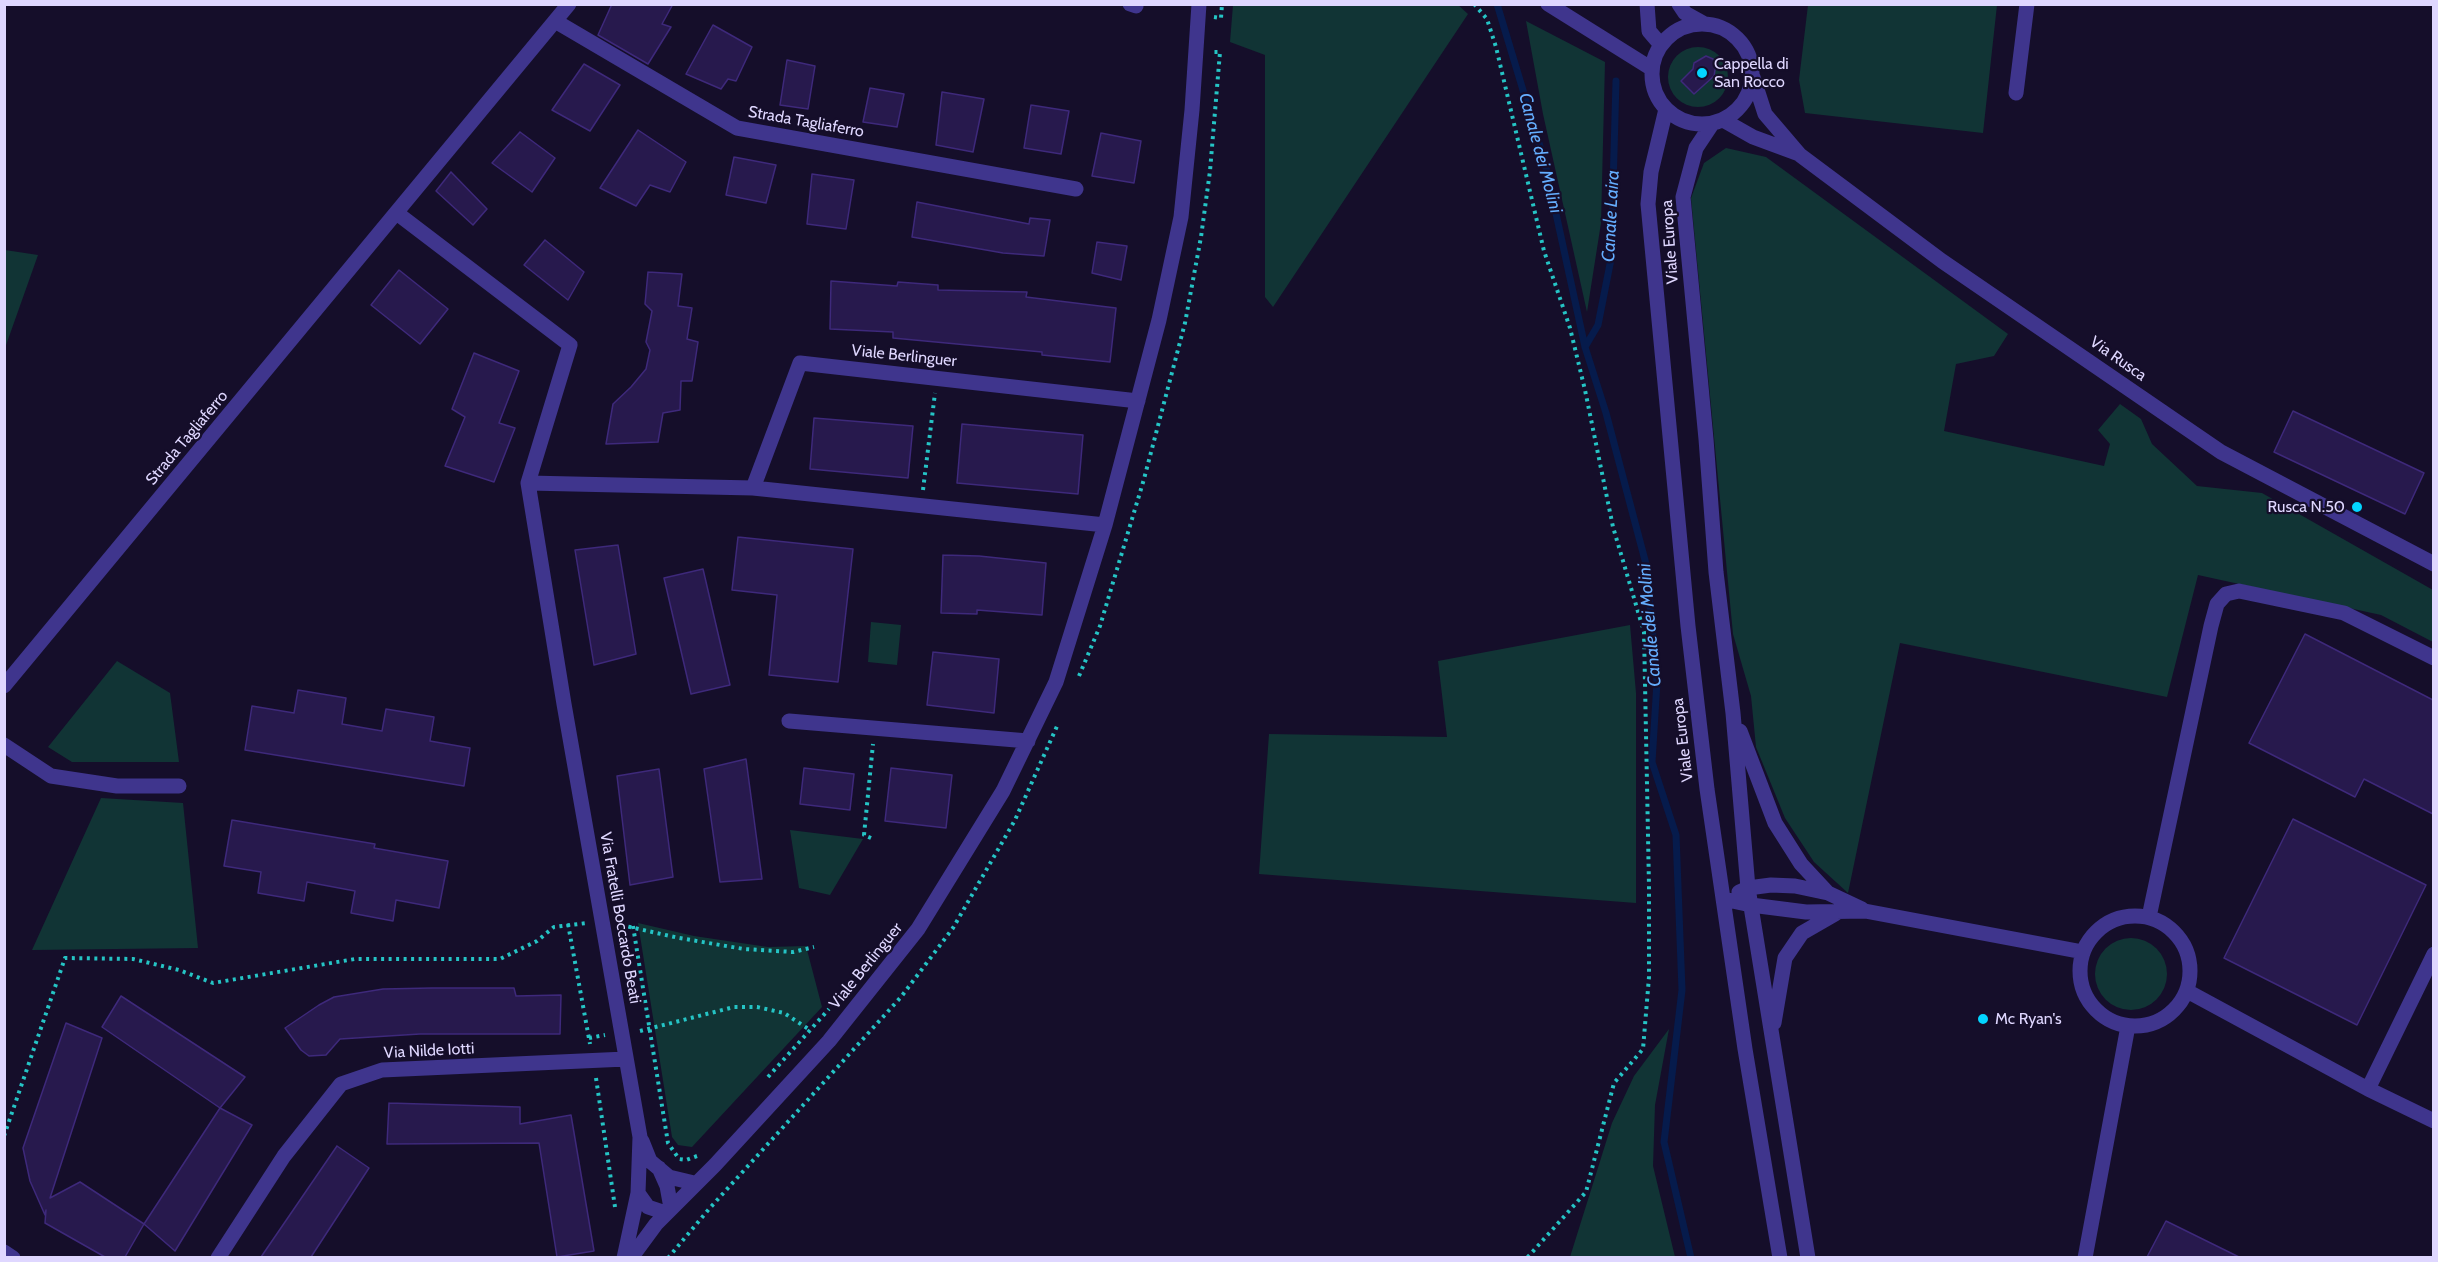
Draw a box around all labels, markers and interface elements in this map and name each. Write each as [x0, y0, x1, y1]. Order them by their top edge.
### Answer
place label: Cappella di San Rocco [1714, 54, 1789, 92]
marker: Cappella di San Rocco [1695, 66, 1709, 80]
water label: Canale dei Molini [1514, 90, 1566, 216]
street label: Strada Tagliaferro [747, 102, 865, 142]
water label: Canale Laira [1598, 170, 1624, 262]
street label: Viale Europa [1657, 199, 1683, 285]
street label: Via Rusca [2086, 333, 2150, 385]
street label: Viale Berlinguer [851, 341, 957, 371]
street label: Strada Tagliaferro [142, 387, 232, 489]
place label: Rusca N.50 [2268, 497, 2345, 517]
marker: Rusca N.50 [2350, 500, 2364, 514]
water label: Canale dei Molini [1634, 562, 1666, 688]
street label: Viale Europa [1668, 697, 1698, 783]
street label: Via Fratelli Boccardo Beati [595, 831, 645, 1005]
street label: Viale Berlinguer [825, 919, 907, 1013]
place label: Mc Ryan's [1995, 1009, 2062, 1029]
marker: Mc Ryan's [1976, 1012, 1990, 1026]
street label: Via Nilde Iotti [383, 1039, 475, 1063]

